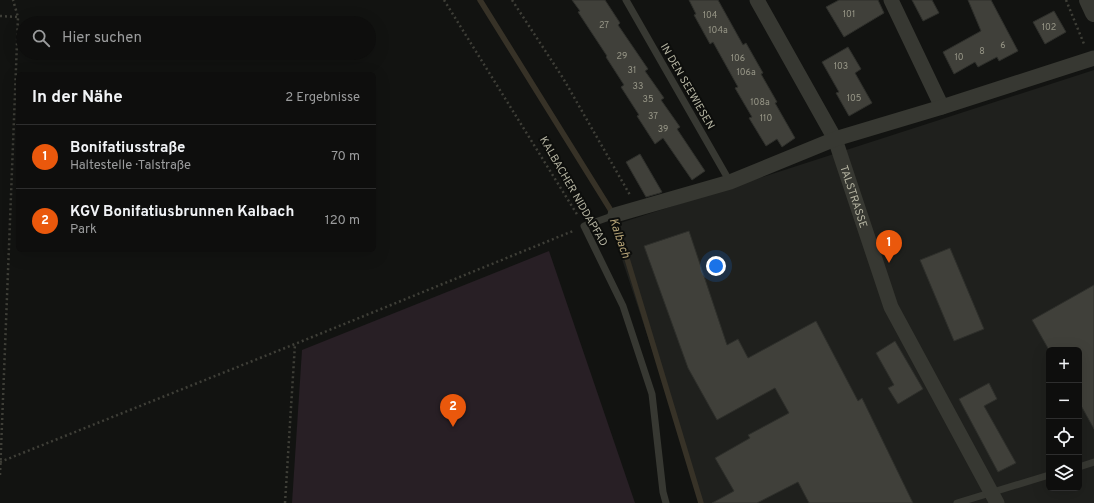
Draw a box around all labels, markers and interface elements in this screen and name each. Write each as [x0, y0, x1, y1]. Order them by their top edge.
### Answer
house number: 101 [843, 9, 855, 20]
house number: 104 [703, 10, 718, 21]
search box [16, 16, 376, 60]
house number: 27 [599, 20, 609, 31]
house number: 102 [1042, 22, 1056, 33]
house number: 104a [708, 25, 728, 36]
icon: search [30, 27, 52, 49]
text: Hier suchen [62, 29, 142, 48]
house number: 6 [1000, 40, 1006, 51]
street label: IN DEN SEEWIESEN [657, 41, 717, 132]
house number: 8 [979, 46, 985, 57]
house number: 29 [617, 51, 627, 62]
house number: 10 [954, 52, 964, 63]
house number: 106 [731, 53, 745, 64]
house number: 103 [834, 61, 848, 72]
house number: 31 [628, 65, 636, 76]
house number: 106a [736, 67, 756, 78]
house number: 33 [633, 81, 643, 92]
text: In der Nähe [32, 87, 123, 109]
text: 2 Ergebnisse [285, 90, 360, 106]
house number: 105 [847, 93, 861, 104]
house number: 35 [642, 94, 654, 105]
house number: 108a [750, 97, 770, 108]
house number: 37 [648, 111, 658, 122]
house number: 110 [760, 113, 772, 124]
house number: 39 [658, 124, 668, 135]
street label: KALBACHER NIDDAPFAD [536, 134, 610, 249]
text: Bonifatiusstraße [70, 139, 185, 158]
text: 1 [42, 149, 48, 165]
text: 70 m [331, 149, 360, 165]
text: Haltestelle · Talstraße [70, 158, 191, 174]
street label: TALSTRASSE [836, 164, 870, 230]
text: KGV Bonifatiusbrunnen Kalbach [70, 203, 294, 222]
text: 2 [41, 213, 49, 229]
text: 120 m [325, 213, 360, 229]
water label: Kalbach [605, 216, 634, 261]
text: Park [70, 222, 97, 238]
pin: 1 [876, 230, 902, 263]
your location [706, 256, 726, 276]
map controls [1046, 347, 1082, 491]
button: + [1046, 347, 1082, 383]
button: − [1046, 383, 1082, 419]
pin: 2 [440, 394, 466, 427]
button: locate [1046, 419, 1082, 455]
button: layers [1046, 455, 1082, 491]

